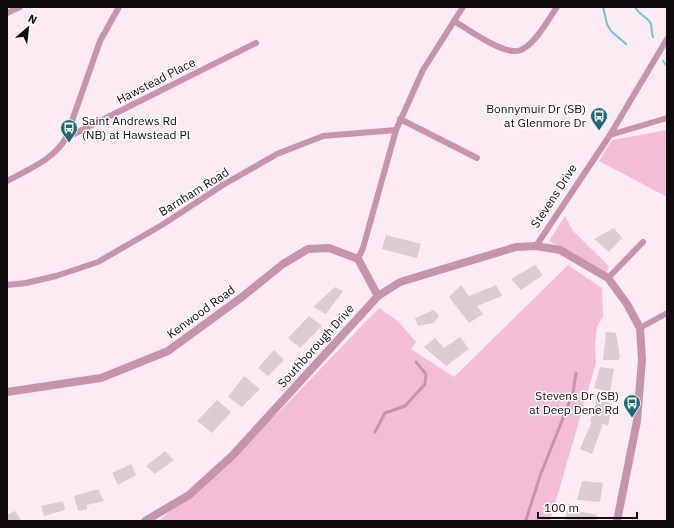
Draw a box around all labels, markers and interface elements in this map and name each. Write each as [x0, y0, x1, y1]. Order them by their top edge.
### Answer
north arrow [8, 8, 48, 48]
text: N [26, 11, 40, 27]
street label: Hawstead Place [114, 54, 198, 107]
place label: Bonnymuir Dr (SB) at Glenmore Dr [486, 101, 587, 130]
bus stop icon: Bonnymuir Dr (SB) at Glenmore Dr [589, 106, 609, 131]
place label: Saint Andrews Rd (NB) at Hawstead Pl [82, 113, 190, 142]
bus stop icon: Saint Andrews Rd (NB) at Hawstead Pl [59, 118, 79, 143]
street label: Stevens Drive [527, 161, 580, 231]
street label: Barnham Road [156, 164, 231, 219]
street label: Kenwood Road [164, 282, 238, 341]
street label: Southborough Drive [274, 301, 357, 390]
place label: Stevens Dr (SB) at Deep Dene Rd [529, 388, 619, 417]
bus stop icon: Stevens Dr (SB) at Deep Dene Rd [622, 393, 642, 418]
scale bar [538, 494, 637, 520]
text: 100 m [544, 500, 579, 515]

